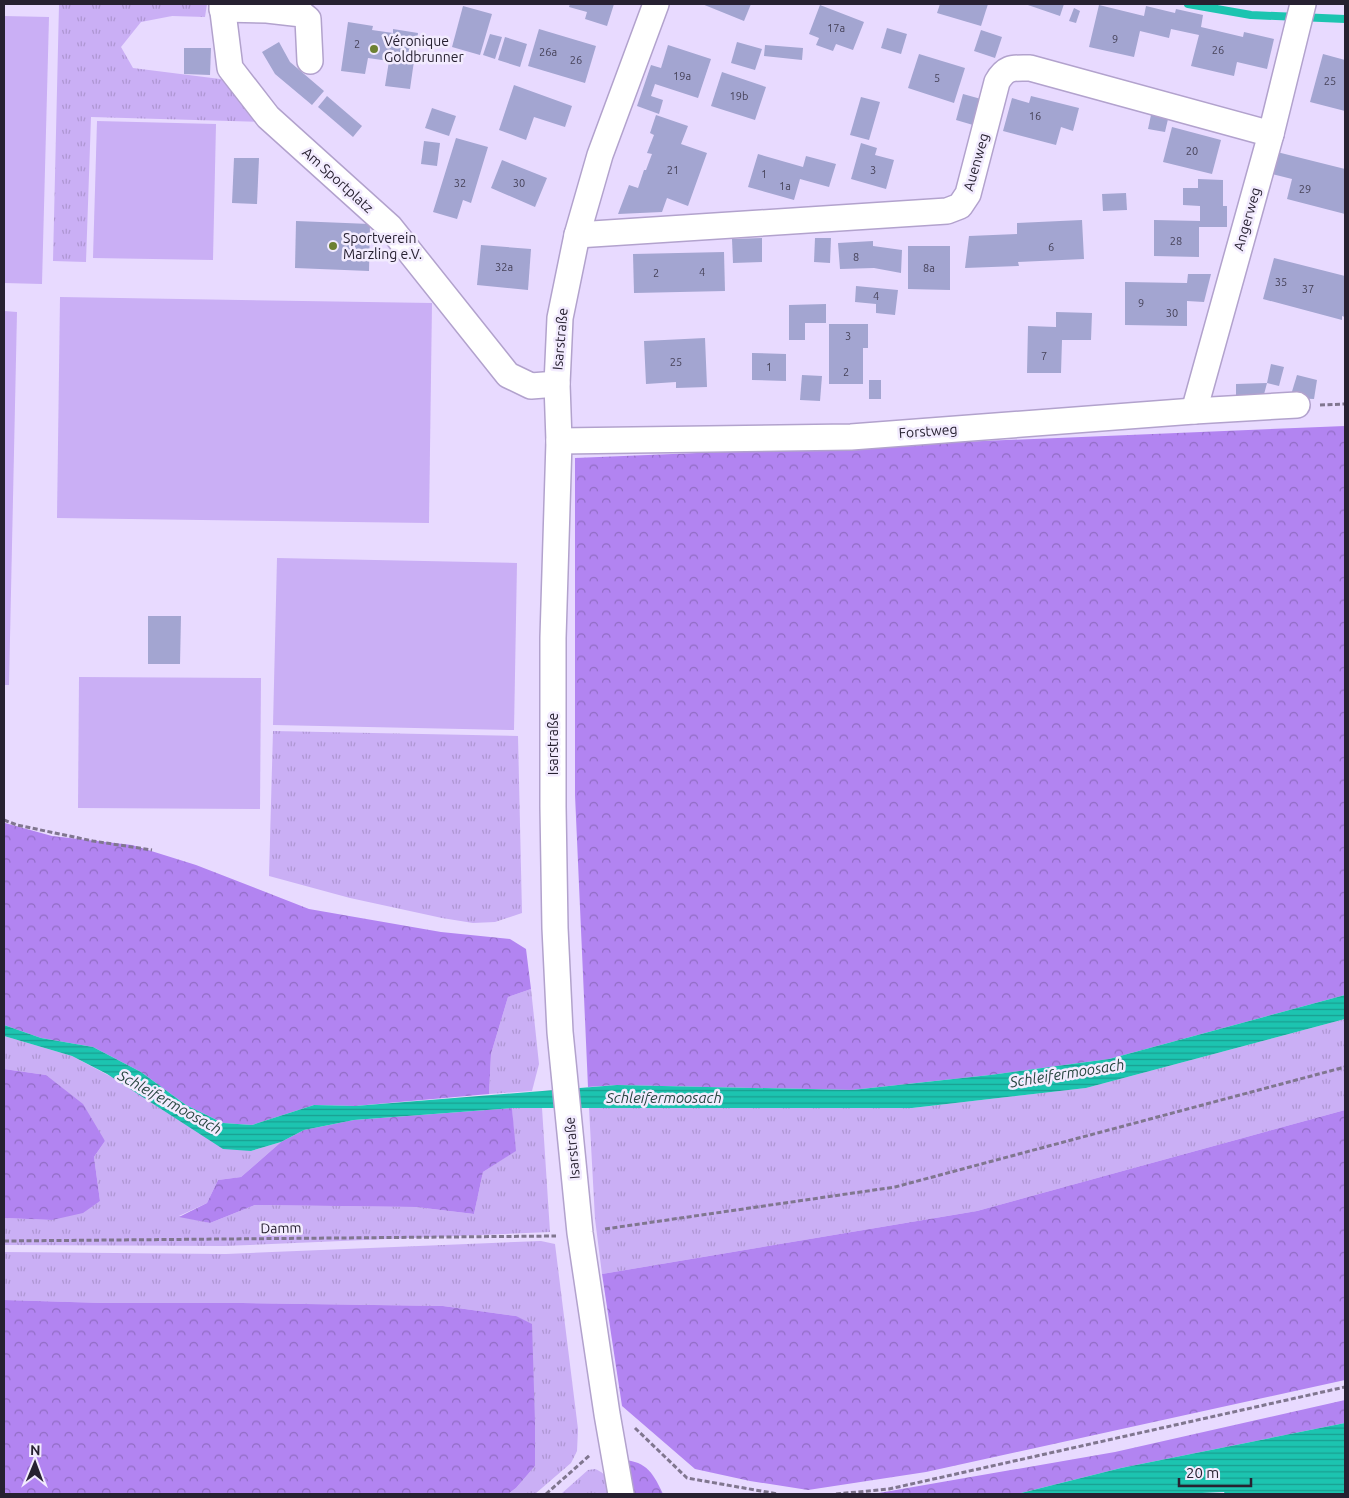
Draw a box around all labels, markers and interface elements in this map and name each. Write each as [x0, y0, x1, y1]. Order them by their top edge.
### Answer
house number: 17a [827, 22, 845, 34]
place label: Véronique Goldbrunner [384, 33, 465, 65]
house number: 9 [1112, 33, 1118, 45]
house number: 2 [354, 38, 360, 50]
marker: Véronique Goldbrunner [368, 43, 380, 55]
house number: 26 [1212, 44, 1224, 56]
house number: 26a [539, 46, 557, 58]
house number: 26 [570, 54, 582, 66]
house number: 19a [673, 70, 691, 82]
house number: 5 [934, 72, 940, 84]
house number: 25 [1324, 75, 1336, 87]
house number: 19b [730, 90, 748, 102]
house number: 16 [1029, 110, 1041, 122]
street label: Auenweg [960, 131, 992, 193]
street label: Am Sportplatz [299, 144, 377, 216]
house number: 20 [1186, 145, 1198, 157]
house number: 21 [667, 164, 679, 176]
house number: 3 [870, 164, 876, 176]
house number: 1 [761, 168, 767, 180]
house number: 32 [454, 177, 466, 189]
house number: 30 [513, 177, 525, 189]
house number: 1a [779, 180, 791, 192]
house number: 29 [1299, 183, 1311, 195]
street label: Angerweg [1230, 186, 1264, 252]
place label: Sportverein Marzling e.V. [343, 230, 422, 262]
house number: 28 [1170, 235, 1182, 247]
marker: Sportverein Marzling e.V. [327, 240, 339, 252]
house number: 6 [1048, 241, 1054, 253]
house number: 8 [853, 251, 859, 263]
house number: 32a [495, 261, 513, 273]
house number: 8a [923, 262, 935, 274]
house number: 4 [699, 266, 705, 278]
house number: 2 [653, 267, 659, 279]
house number: 35 [1275, 276, 1287, 288]
house number: 37 [1302, 283, 1314, 295]
house number: 4 [873, 290, 879, 302]
house number: 9 [1138, 297, 1144, 309]
street label: Isarstraße [549, 307, 571, 371]
house number: 30 [1166, 307, 1178, 319]
house number: 3 [845, 330, 851, 342]
house number: 7 [1041, 350, 1047, 362]
house number: 25 [670, 356, 682, 368]
house number: 1 [766, 361, 772, 373]
house number: 2 [843, 366, 849, 378]
street label: Forstweg [898, 421, 958, 441]
street label: Isarstraße [545, 713, 561, 775]
water label: Schleifermoosach [1008, 1056, 1125, 1091]
water label: Schleifermoosach [114, 1066, 225, 1137]
water label: Schleifermoosach [605, 1089, 722, 1106]
street label: Isarstraße [561, 1116, 583, 1180]
street label: Damm [260, 1220, 302, 1236]
north arrow [10, 1438, 60, 1488]
text: N [30, 1442, 41, 1458]
scale bar [1179, 1456, 1252, 1488]
text: 20 m [1186, 1464, 1219, 1481]

